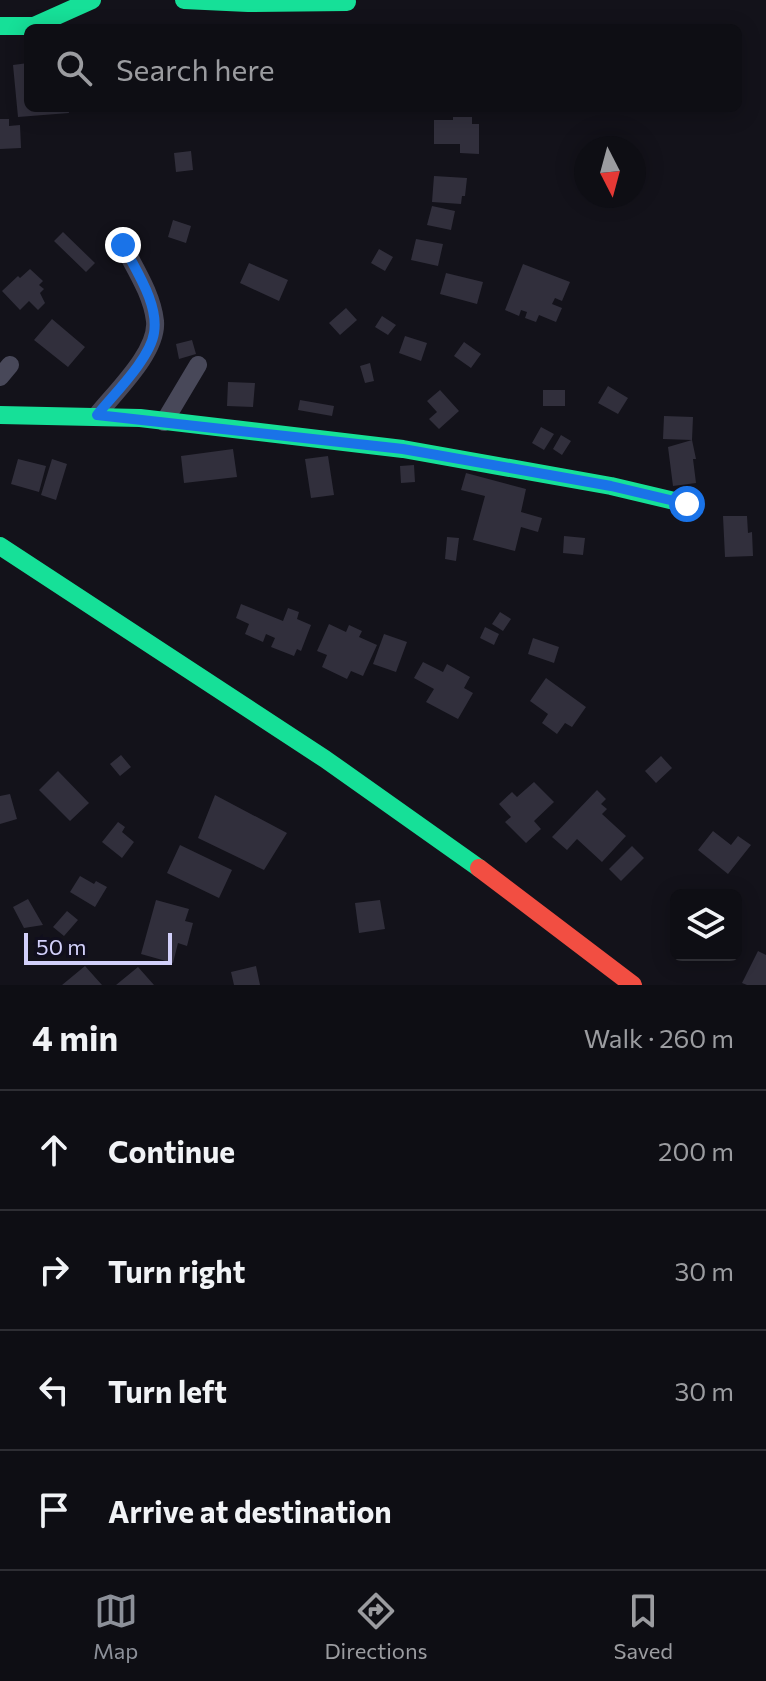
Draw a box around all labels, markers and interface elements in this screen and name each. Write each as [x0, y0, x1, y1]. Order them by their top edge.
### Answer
search box [24, 24, 742, 112]
icon: search [52, 46, 96, 90]
text: Search here [116, 50, 275, 87]
north arrow [574, 136, 646, 208]
route end [105, 227, 141, 263]
route start [669, 486, 705, 522]
map controls [670, 889, 742, 961]
button: layers [670, 889, 742, 961]
scale bar [24, 929, 172, 965]
text: 50 m [36, 933, 86, 960]
text: 4 min [32, 1016, 118, 1058]
text: Walk · 260 m [584, 1022, 734, 1053]
icon: ahead [32, 1128, 76, 1172]
text: Continue [108, 1132, 235, 1169]
text: 200 m [658, 1135, 734, 1166]
icon: right [32, 1248, 76, 1292]
text: Turn right [108, 1252, 245, 1289]
text: 30 m [675, 1255, 734, 1286]
icon: left [32, 1368, 76, 1412]
text: Turn left [108, 1372, 227, 1409]
text: 30 m [675, 1375, 734, 1406]
icon: arrive [32, 1488, 76, 1532]
text: Arrive at destination [108, 1492, 392, 1529]
tab: Map [93, 1589, 138, 1664]
tab: Directions [324, 1589, 428, 1664]
tab: Saved [614, 1589, 673, 1664]

